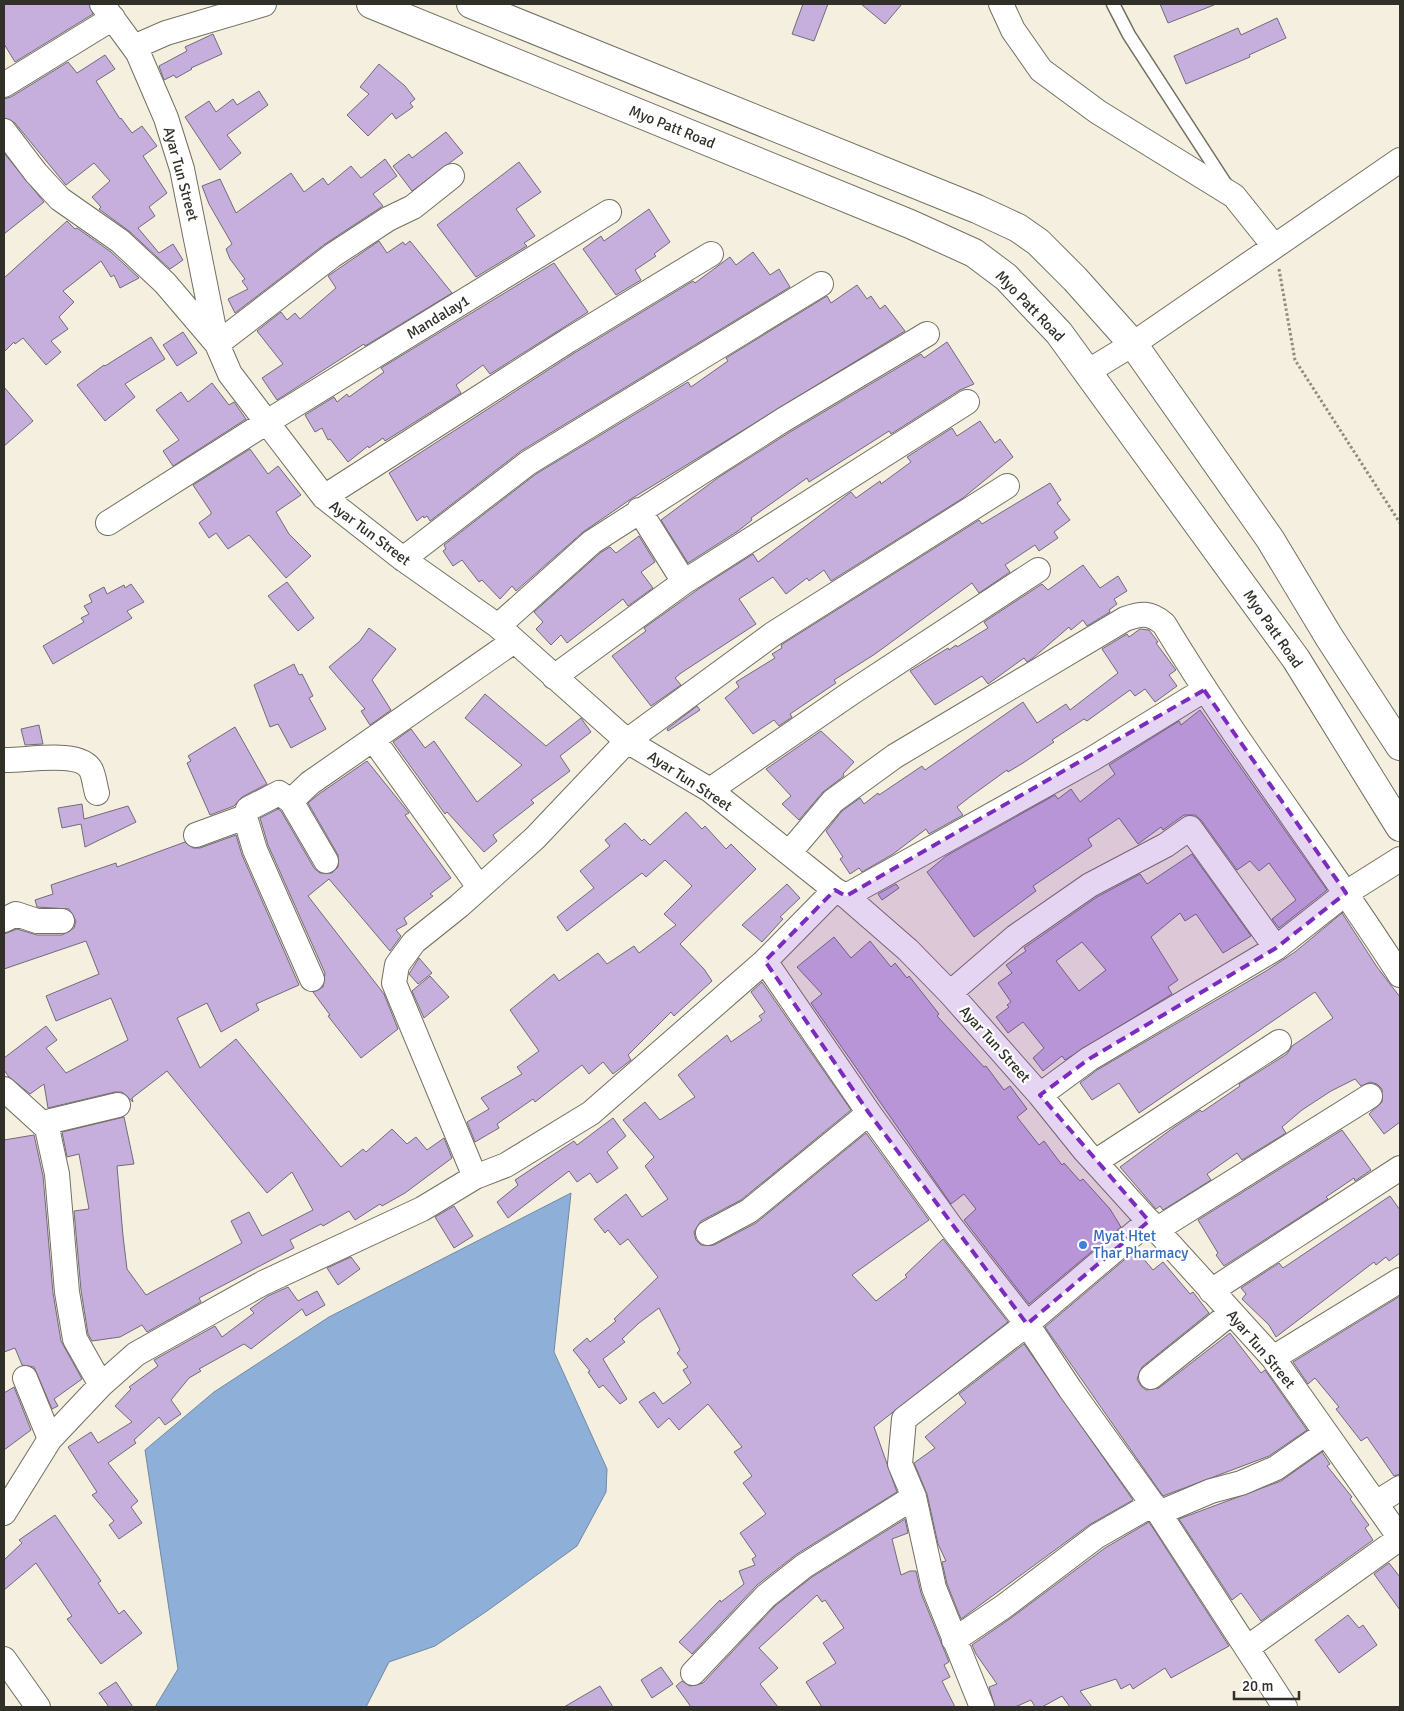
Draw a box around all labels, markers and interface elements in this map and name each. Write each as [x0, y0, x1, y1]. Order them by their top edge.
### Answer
street label: Myo Patt Road [626, 102, 718, 153]
street label: Ayar Tun Street [160, 125, 202, 223]
street label: Myo Patt Road [992, 267, 1068, 345]
street label: Mandalay1 [403, 291, 473, 343]
street label: Ayar Tun Street [326, 497, 414, 569]
street label: Myo Patt Road [1239, 586, 1307, 672]
street label: Ayar Tun Street [644, 747, 736, 815]
street label: Ayar Tun Street [956, 1002, 1034, 1086]
place label: Myat Htet Thar Pharmacy [1093, 1227, 1188, 1262]
marker: Myat Htet Thar Pharmacy [1077, 1239, 1089, 1251]
street label: Ayar Tun Street [1223, 1306, 1299, 1392]
scale bar [1234, 1668, 1299, 1700]
text: 20 m [1242, 1677, 1273, 1695]

